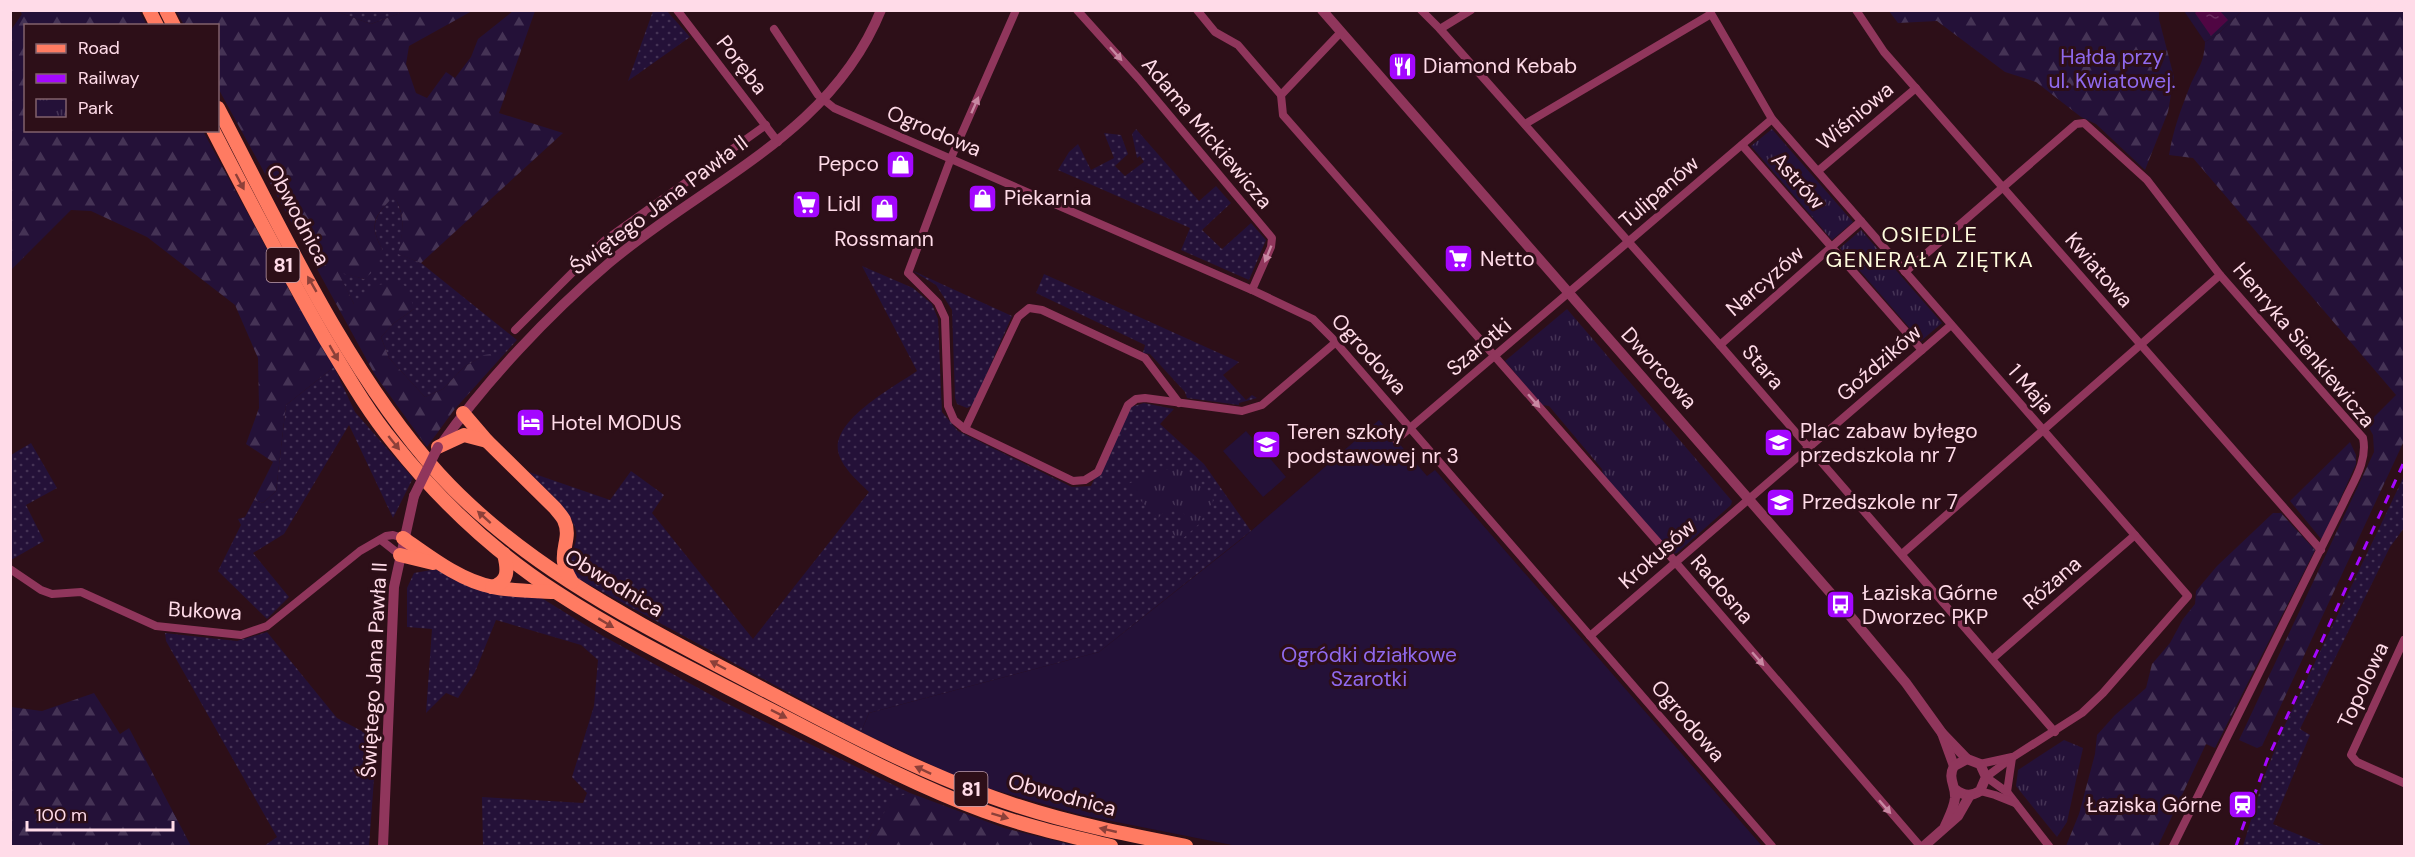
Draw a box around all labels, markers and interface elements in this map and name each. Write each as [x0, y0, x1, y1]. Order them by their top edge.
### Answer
legend [24, 24, 219, 132]
street label: Poręba [710, 30, 774, 100]
text: Road [78, 36, 120, 60]
park label: Hałda przy ul. Kwiatowej. [2048, 43, 2176, 95]
one-way arrow [1109, 46, 1122, 61]
restaurant icon: Diamond Kebab [1386, 50, 1418, 82]
street label: Adama Mickiewicza [1135, 51, 1279, 215]
place label: Diamond Kebab [1423, 52, 1577, 80]
text: Railway [78, 66, 140, 90]
street label: Wiśniowa [1811, 76, 1899, 156]
text: Park [78, 96, 114, 120]
one-way arrow [970, 96, 979, 113]
street label: Ogrodowa [882, 99, 986, 163]
street label: Świętego Jana Pawła II [564, 129, 754, 281]
street label: Astrów [1765, 146, 1831, 216]
shop icon: Pepco [884, 148, 916, 180]
place label: Pepco [818, 150, 879, 178]
street label: Tulipanów [1613, 150, 1705, 234]
street label: Obwodnica [260, 160, 336, 270]
one-way arrow [235, 174, 245, 191]
shop icon: Piekarnia [967, 182, 999, 214]
place label: Piekarnia [1004, 184, 1091, 212]
supermarket icon: Lidl [790, 188, 822, 220]
place label: Lidl [827, 190, 861, 218]
shop icon: Rossmann [868, 192, 900, 224]
district label: OSIEDLE GENERAŁA ZIĘTKA [1826, 220, 2034, 274]
place label: Rossmann [834, 225, 934, 253]
street label: Kwiatowa [2059, 227, 2139, 313]
street label: Narcyzów [1720, 239, 1810, 323]
supermarket icon: Netto [1443, 243, 1475, 275]
one-way arrow [1263, 245, 1272, 263]
place label: Netto [1480, 245, 1535, 273]
road number: 81 [266, 248, 300, 282]
street label: Henryka Sienkiewicza [2227, 256, 2381, 434]
one-way arrow [307, 276, 317, 293]
street label: Ogrodowa [1325, 307, 1413, 401]
street label: Szarotki [1441, 312, 1517, 382]
street label: Goździków [1831, 318, 1927, 408]
street label: Dworcowa [1615, 321, 1703, 415]
street label: Stara [1736, 339, 1790, 395]
one-way arrow [329, 345, 339, 362]
street label: 1 Maja [2001, 358, 2061, 420]
one-way arrow [1527, 393, 1540, 408]
hotel icon: Hotel MODUS [514, 407, 546, 439]
place label: Hotel MODUS [551, 409, 682, 437]
place label: Plac zabaw byłego przedszkola nr 7 [1800, 417, 1978, 469]
place label: Teren szkoły podstawowej nr 3 [1287, 418, 1459, 470]
school or university icon: Plac zabaw byłego przedszkola nr 7 [1763, 427, 1795, 459]
school or university icon: Teren szkoły podstawowej nr 3 [1250, 428, 1282, 460]
one-way arrow [387, 435, 400, 450]
school or university icon: Przedszkole nr 7 [1765, 486, 1797, 518]
place label: Przedszkole nr 7 [1802, 488, 1958, 516]
one-way arrow [477, 511, 492, 524]
street label: Krokusów [1613, 513, 1701, 595]
street label: Obwodnica [559, 542, 669, 624]
street label: Radosna [1684, 548, 1760, 630]
street label: Różana [2017, 550, 2087, 616]
street label: Świętego Jana Pawła II [354, 561, 394, 779]
place label: Łaziska Górne Dworzec PKP [1862, 579, 1998, 631]
bus stop icon: Łaziska Górne Dworzec PKP [1825, 589, 1857, 621]
street label: Bukowa [167, 595, 243, 627]
one-way arrow [598, 617, 614, 628]
street label: Topolowa [2331, 638, 2395, 732]
park label: Ogródki działkowe Szarotki [1281, 641, 1457, 693]
one-way arrow [1751, 651, 1764, 666]
one-way arrow [709, 660, 726, 670]
street label: Ogrodowa [1645, 674, 1731, 768]
one-way arrow [770, 709, 787, 719]
one-way arrow [915, 765, 932, 774]
street label: Obwodnica [1005, 767, 1119, 823]
road number: 81 [954, 772, 988, 806]
station icon: Łaziska Górne [2227, 789, 2259, 821]
place label: Łaziska Górne [2086, 791, 2222, 819]
scale bar [27, 794, 172, 832]
one-way arrow [1878, 799, 1891, 814]
text: 100 m [36, 803, 87, 827]
one-way arrow [991, 812, 1009, 821]
one-way arrow [1099, 825, 1118, 834]

